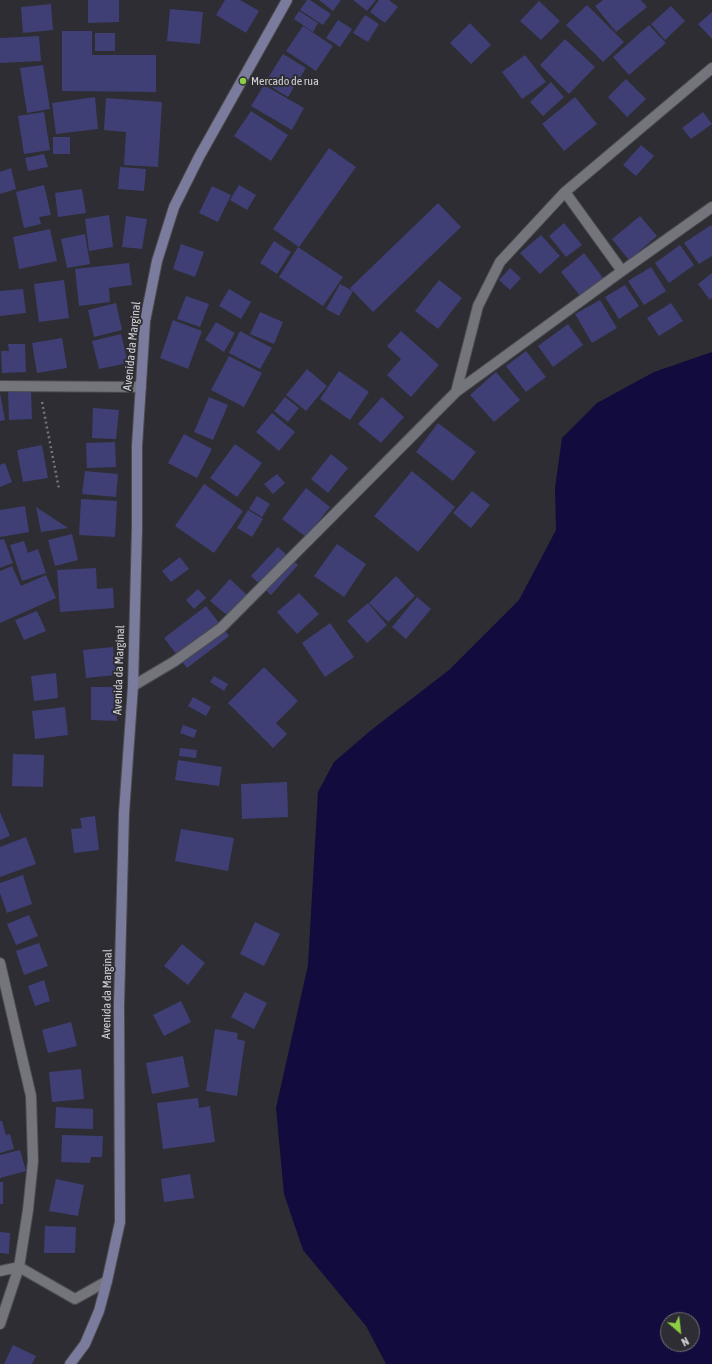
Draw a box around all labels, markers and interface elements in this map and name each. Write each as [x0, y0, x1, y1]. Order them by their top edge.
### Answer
place label: Mercado de rua [251, 74, 319, 88]
marker: Mercado de rua [238, 76, 248, 86]
street label: Avenida da Marginal [120, 301, 144, 391]
street label: Avenida da Marginal [110, 625, 128, 715]
street label: Avenida da Marginal [99, 949, 115, 1039]
north arrow [660, 1312, 700, 1352]
text: N [679, 1335, 691, 1349]

